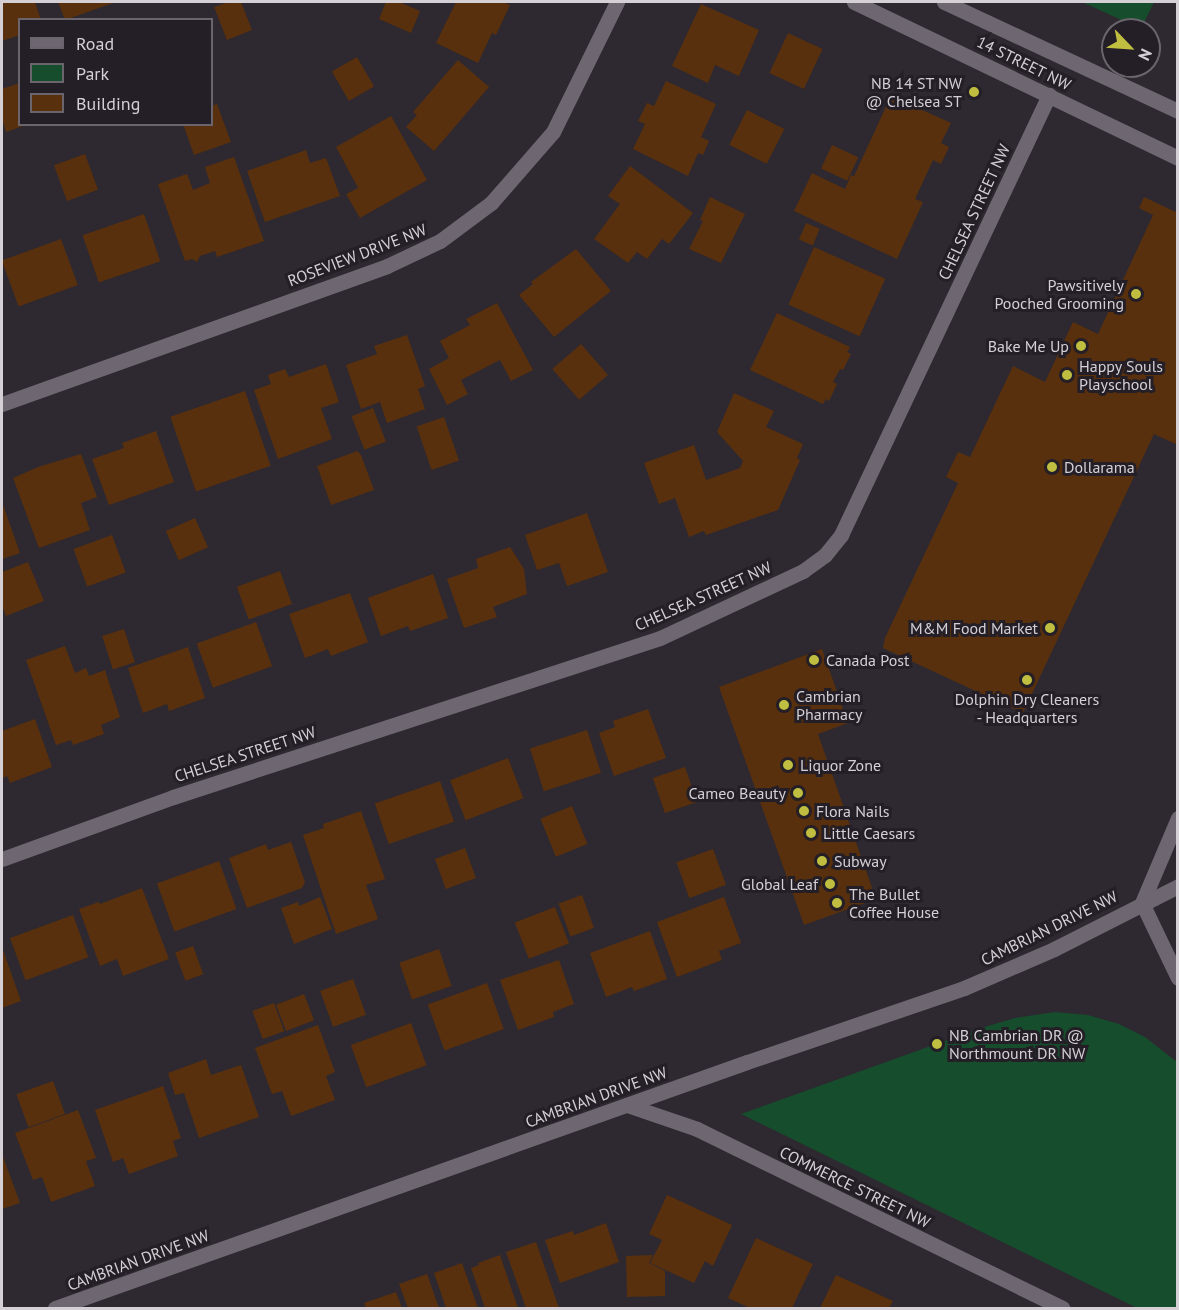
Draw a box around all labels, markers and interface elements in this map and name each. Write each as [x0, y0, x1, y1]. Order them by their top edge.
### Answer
legend [18, 18, 213, 126]
north arrow [1101, 18, 1161, 78]
text: Road [76, 32, 114, 55]
street label: 14 STREET NW [974, 32, 1074, 94]
text: N [1134, 46, 1157, 64]
text: Park [76, 62, 109, 85]
place label: NB 14 ST NW @ Chelsea ST [866, 73, 962, 111]
marker: NB 14 ST NW @ Chelsea ST [967, 85, 981, 99]
text: Building [76, 92, 140, 115]
street label: CHELSEA STREET NW [934, 141, 1014, 283]
street label: ROSEVIEW DRIVE NW [285, 220, 429, 290]
place label: Pawsitively Pooched Grooming [994, 275, 1124, 313]
marker: Pawsitively Pooched Grooming [1129, 287, 1143, 301]
place label: Bake Me Up [988, 336, 1069, 356]
marker: Bake Me Up [1074, 339, 1088, 353]
place label: Happy Souls Playschool [1079, 356, 1164, 394]
marker: Happy Souls Playschool [1060, 368, 1074, 382]
place label: Dollarama [1064, 457, 1135, 477]
marker: Dollarama [1045, 460, 1059, 474]
street label: CHELSEA STREET NW [631, 557, 775, 635]
place label: M&M Food Market [910, 618, 1038, 638]
marker: M&M Food Market [1043, 621, 1057, 635]
place label: Canada Post [826, 650, 909, 670]
marker: Canada Post [807, 653, 821, 667]
marker: Dolphin Dry Cleaners - Headquarters [1020, 673, 1034, 687]
place label: Cambrian Pharmacy [796, 686, 862, 724]
place label: Dolphin Dry Cleaners - Headquarters [955, 689, 1099, 727]
marker: Cambrian Pharmacy [777, 698, 791, 712]
street label: CHELSEA STREET NW [171, 722, 319, 786]
place label: Liquor Zone [800, 755, 881, 775]
marker: Liquor Zone [781, 758, 795, 772]
place label: Cameo Beauty [688, 783, 786, 803]
marker: Cameo Beauty [791, 786, 805, 800]
place label: Flora Nails [816, 801, 890, 821]
marker: Flora Nails [797, 804, 811, 818]
place label: Little Caesars [823, 823, 915, 843]
marker: Little Caesars [804, 826, 818, 840]
place label: Subway [834, 851, 887, 871]
marker: Subway [815, 854, 829, 868]
place label: Global Leaf [741, 874, 818, 894]
marker: Global Leaf [823, 877, 837, 891]
place label: The Bullet Coffee House [849, 884, 939, 922]
street label: CAMBRIAN DRIVE NW [978, 887, 1120, 969]
marker: The Bullet Coffee House [830, 896, 844, 910]
place label: NB Cambrian DR @ Northmount DR NW [949, 1025, 1085, 1063]
marker: NB Cambrian DR @ Northmount DR NW [930, 1037, 944, 1051]
street label: CAMBRIAN DRIVE NW [523, 1062, 669, 1132]
street label: COMMERCE STREET NW [776, 1142, 934, 1232]
street label: CAMBRIAN DRIVE NW [65, 1225, 211, 1295]

